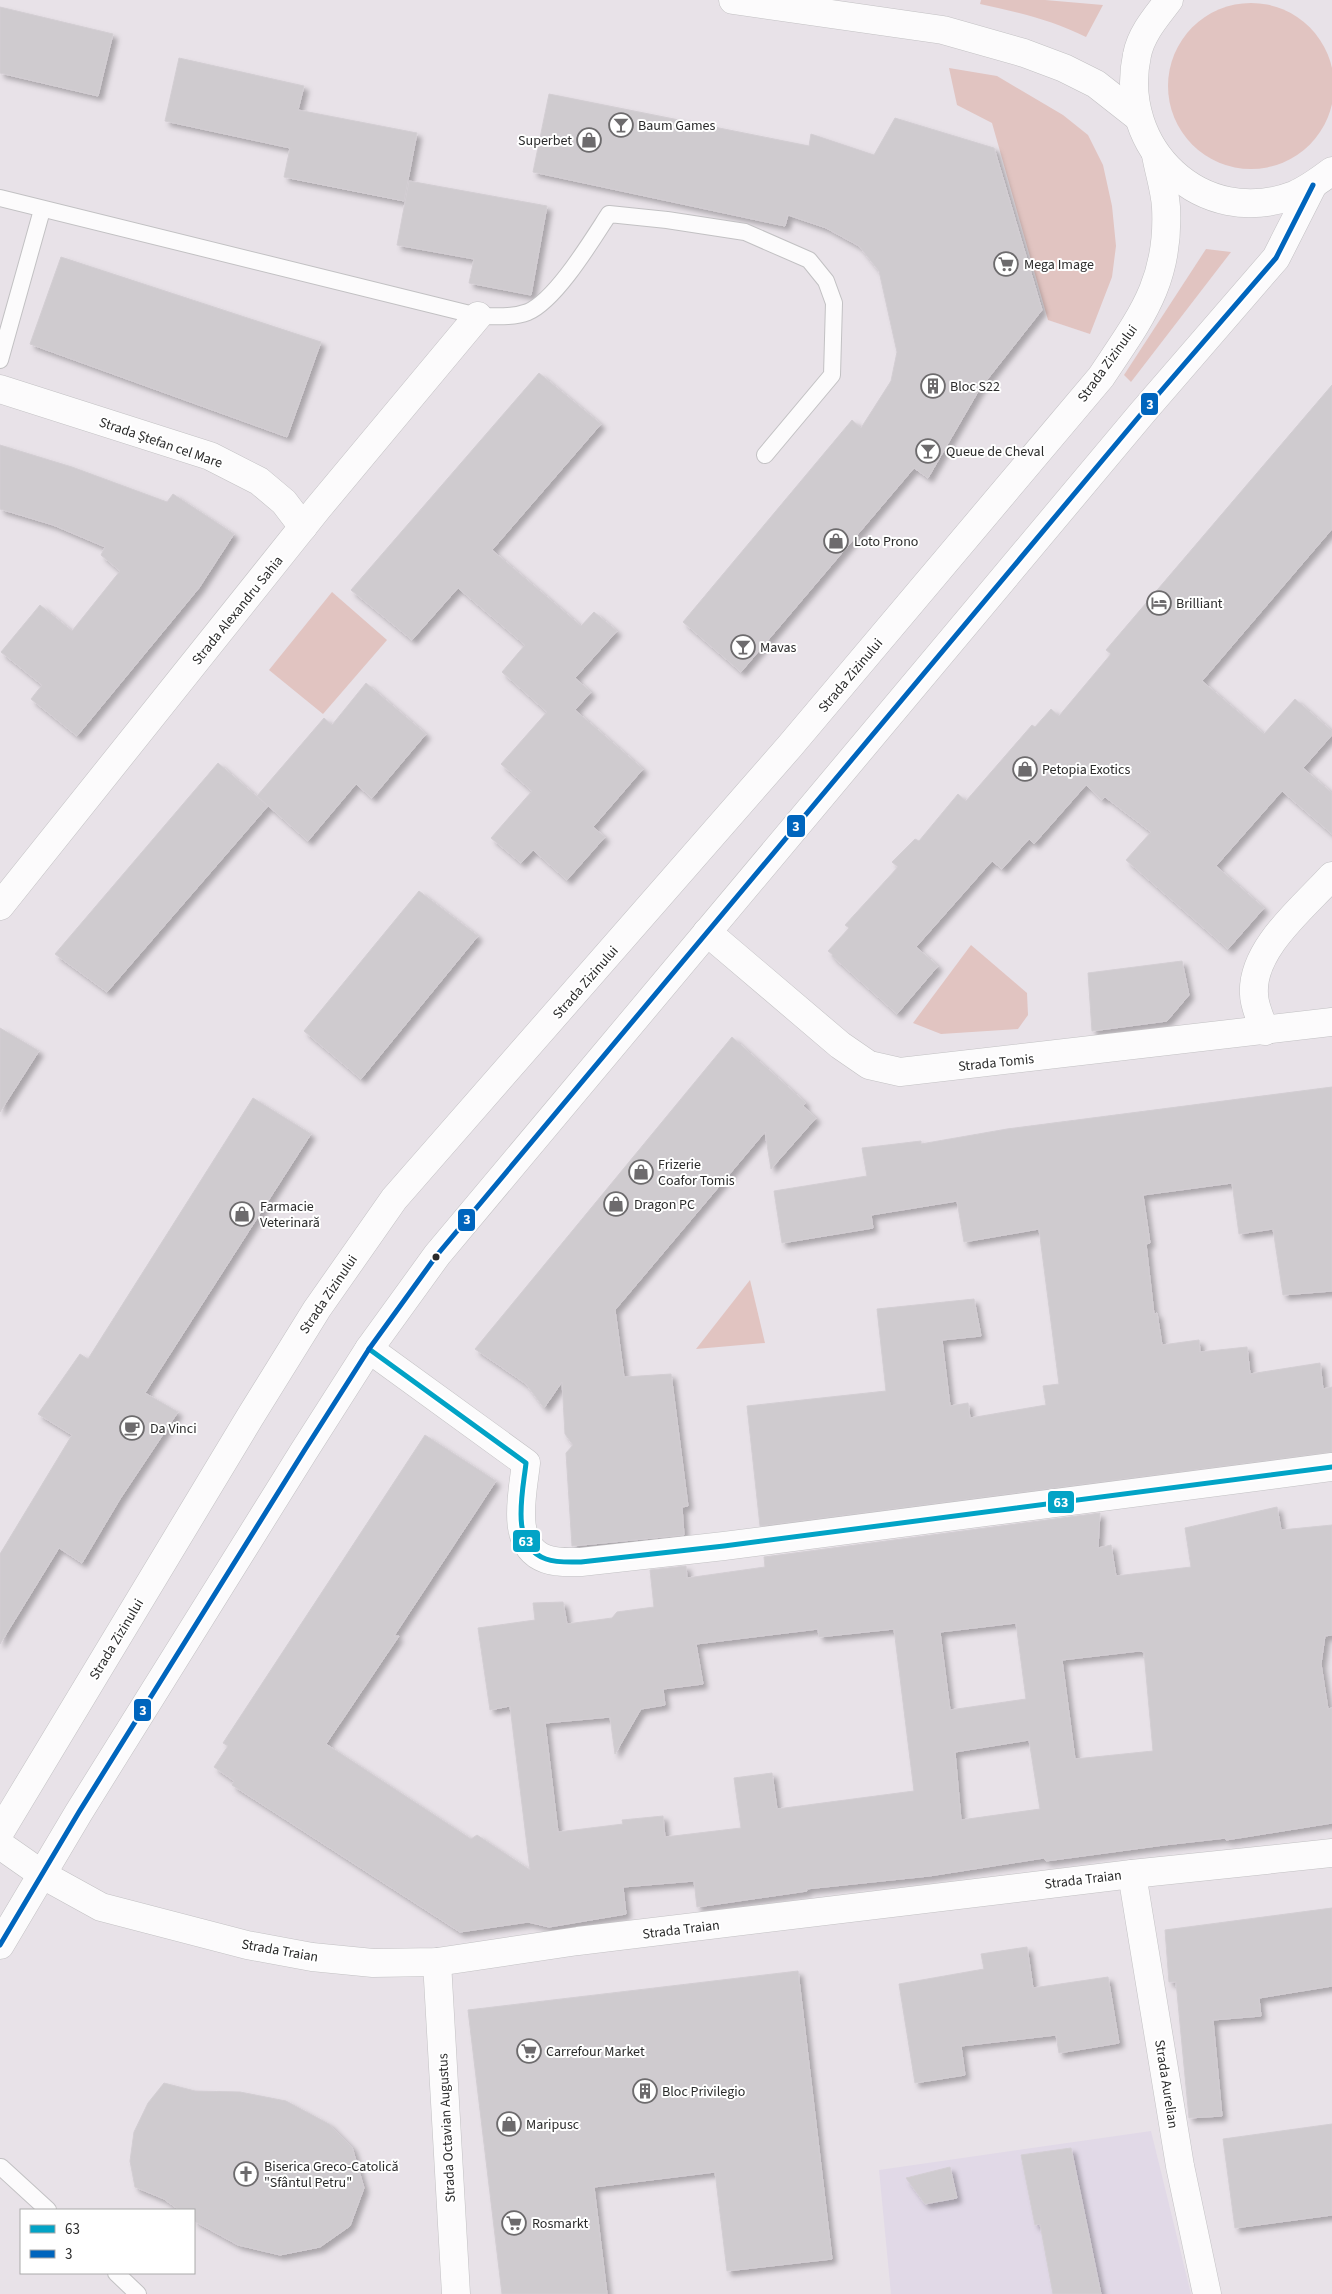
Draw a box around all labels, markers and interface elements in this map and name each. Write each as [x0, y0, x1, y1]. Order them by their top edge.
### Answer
bar icon: Baum Games [608, 112, 634, 138]
place label: Baum Games [638, 116, 716, 136]
shop icon: Superbet [576, 127, 602, 153]
place label: Superbet [518, 131, 572, 151]
supermarket icon: Mega Image [993, 251, 1019, 277]
place label: Mega Image [1024, 255, 1094, 275]
street label: Strada Zizinului [1073, 321, 1143, 406]
building icon: Bloc S22 [920, 373, 946, 399]
place label: Bloc S22 [950, 377, 1000, 397]
line badge: 3 [1140, 392, 1159, 416]
text: 3 [1146, 395, 1154, 415]
street label: Strada Ștefan cel Mare [96, 412, 225, 473]
bar icon: Queue de Cheval [915, 438, 941, 464]
place label: Queue de Cheval [946, 442, 1045, 462]
shop icon: Loto Prono [823, 528, 849, 554]
place label: Loto Prono [854, 532, 918, 552]
street label: Strada Alexandru Sahia [187, 552, 288, 670]
hotel icon: Brilliant [1146, 590, 1172, 616]
place label: Brilliant [1176, 594, 1223, 614]
bar icon: Mavas [730, 634, 756, 660]
street label: Strada Zizinului [814, 634, 888, 717]
place label: Mavas [760, 638, 797, 658]
shop icon: Petopia Exotics [1012, 756, 1038, 782]
place label: Petopia Exotics [1042, 760, 1130, 780]
line badge: 3 [786, 814, 806, 838]
text: 3 [792, 817, 800, 837]
street label: Strada Zizinului [548, 942, 623, 1024]
street label: Strada Tomis [957, 1049, 1035, 1077]
place label: Frizerie Coafor Tomis [658, 1155, 735, 1191]
shop icon: Frizerie Coafor Tomis [628, 1159, 654, 1185]
shop icon: Dragon PC [603, 1191, 629, 1217]
place label: Dragon PC [634, 1195, 695, 1215]
place label: Farmacie Veterinară [260, 1197, 320, 1233]
shop icon: Farmacie Veterinară [229, 1201, 255, 1227]
line badge: 3 [457, 1208, 476, 1232]
text: 3 [463, 1210, 471, 1230]
street label: Strada Zizinului [295, 1251, 363, 1338]
unlabelled marker [431, 1252, 441, 1262]
cafe icon: Da Vinci [119, 1415, 145, 1441]
place label: Da Vinci [150, 1419, 197, 1439]
line badge: 63 [1047, 1490, 1075, 1514]
text: 63 [1054, 1493, 1068, 1513]
line badge: 63 [512, 1529, 541, 1553]
text: 63 [519, 1532, 533, 1552]
street label: Strada Zizinului [85, 1595, 149, 1684]
line badge: 3 [133, 1698, 152, 1722]
text: 3 [139, 1701, 147, 1721]
street label: Strada Traian [1043, 1865, 1123, 1895]
street label: Strada Traian [641, 1915, 721, 1945]
street label: Strada Traian [240, 1934, 320, 1968]
supermarket icon: Carrefour Market [516, 2038, 542, 2064]
street label: Strada Aurelian [1149, 2038, 1183, 2130]
place label: Carrefour Market [546, 2042, 645, 2062]
street label: Strada Octavian Augustus [433, 2053, 461, 2203]
building icon: Bloc Privilegio [632, 2078, 658, 2104]
place label: Bloc Privilegio [662, 2082, 745, 2102]
shop icon: Maripusc [496, 2111, 522, 2137]
place label: Maripusc [526, 2115, 580, 2135]
place label: Biserica Greco-Catolică "Sfântul Petru" [264, 2157, 399, 2193]
church icon: Biserica Greco-Catolică "Sfântul Petru" [233, 2161, 259, 2187]
legend [20, 2209, 195, 2274]
supermarket icon: Rosmarkt [501, 2210, 527, 2236]
place label: Rosmarkt [532, 2214, 588, 2234]
text: 63 [65, 2219, 80, 2240]
text: 3 [65, 2244, 72, 2265]

